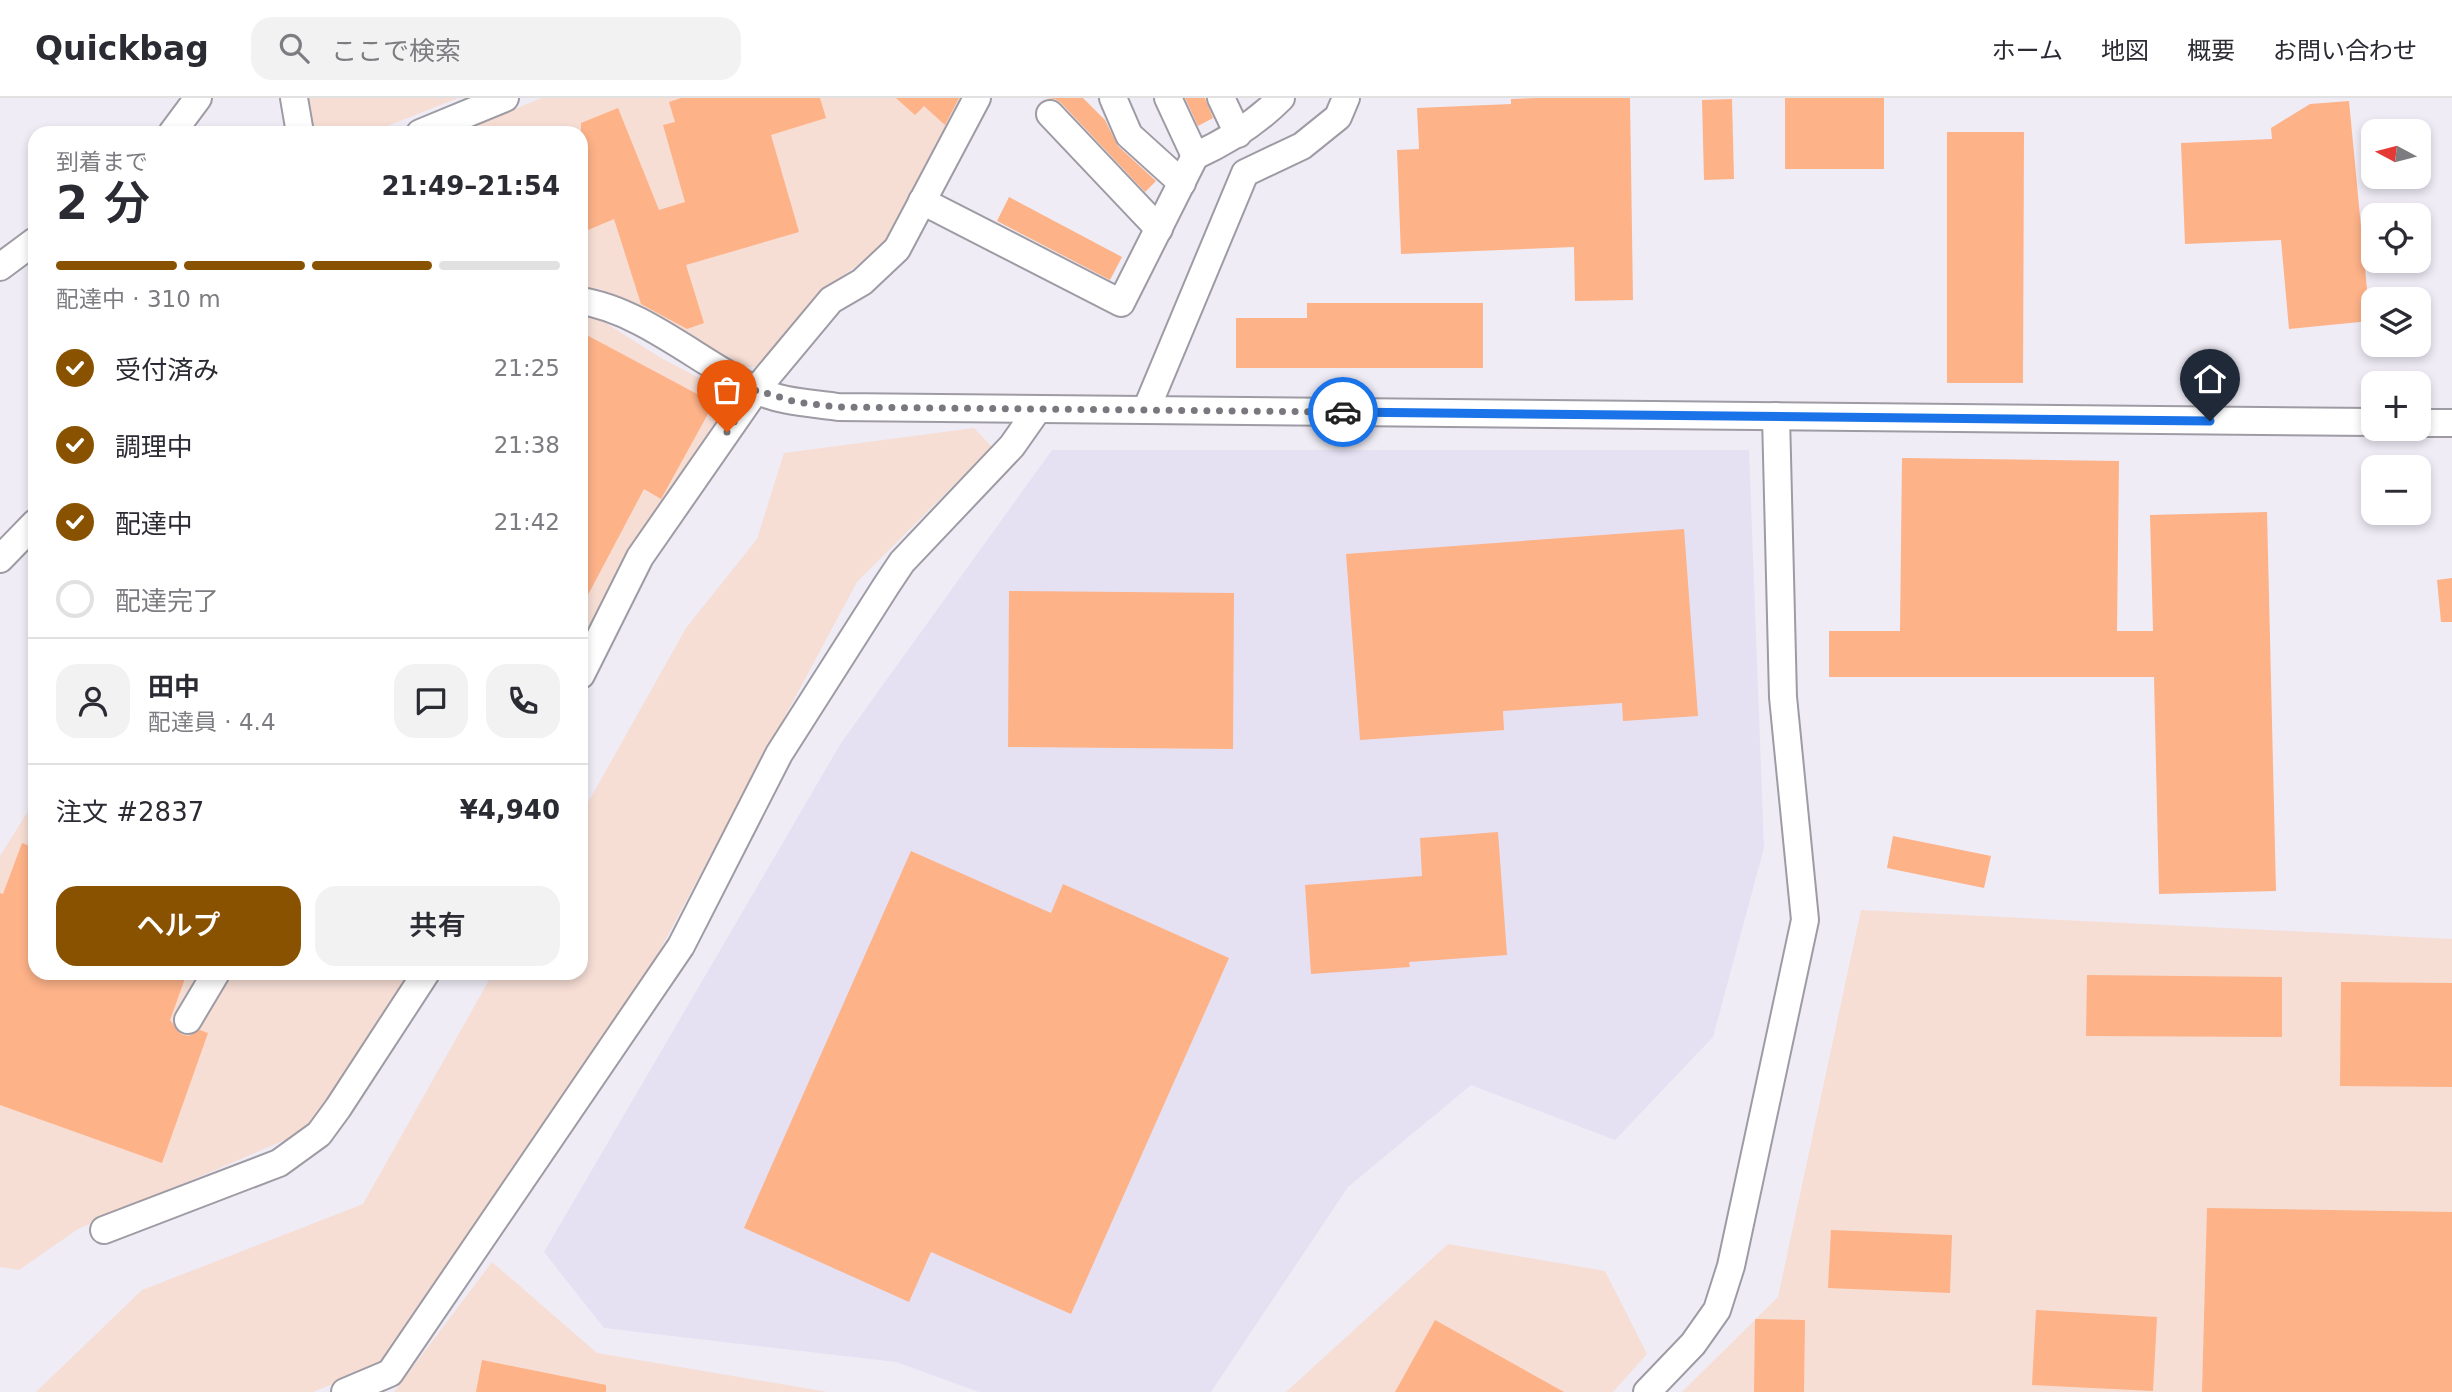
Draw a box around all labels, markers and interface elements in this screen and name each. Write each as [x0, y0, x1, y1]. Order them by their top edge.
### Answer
search box [251, 17, 741, 80]
text: Quickbag [35, 29, 209, 68]
icon: search [275, 29, 313, 67]
text: ここで検索 [331, 36, 461, 66]
text: ホーム [1992, 37, 2063, 65]
text: 地図 [2101, 37, 2149, 65]
text: 概要 [2187, 37, 2235, 65]
text: お問い合わせ [2273, 37, 2417, 65]
north arrow [2361, 119, 2431, 189]
map controls [2361, 119, 2431, 525]
text: 到着まで [56, 149, 148, 175]
text: 21:49–21:54 [381, 171, 560, 201]
text: 2 分 [56, 176, 150, 230]
button: locate [2361, 203, 2431, 273]
text: 配達中 · 310 m [56, 286, 221, 312]
button: layers [2361, 287, 2431, 357]
icon: check [56, 349, 94, 387]
pin [2180, 349, 2240, 421]
text: 受付済み [115, 355, 219, 385]
text: 21:25 [494, 355, 560, 381]
pin [697, 360, 757, 432]
icon: home [2191, 360, 2229, 398]
icon: bag [708, 371, 746, 409]
button: + [2361, 371, 2431, 441]
courier [1308, 377, 1378, 447]
icon: car [1324, 393, 1362, 431]
icon: check [56, 426, 94, 464]
text: 調理中 [115, 432, 193, 462]
text: 21:38 [494, 432, 560, 458]
button: − [2361, 455, 2431, 525]
icon: check [56, 503, 94, 541]
text: 配達中 [115, 509, 193, 539]
text: 21:42 [494, 509, 560, 535]
text: 配達完了 [115, 586, 219, 616]
button: person [56, 664, 130, 738]
button: chat [394, 664, 468, 738]
button: phone [486, 664, 560, 738]
text: 田中 [148, 672, 200, 702]
text: 配達員 · 4.4 [148, 709, 276, 735]
text: ¥4,940 [460, 795, 560, 825]
text: 注文 #2837 [56, 797, 204, 827]
button: ヘルプ [56, 886, 301, 966]
button: 共有 [315, 886, 560, 966]

